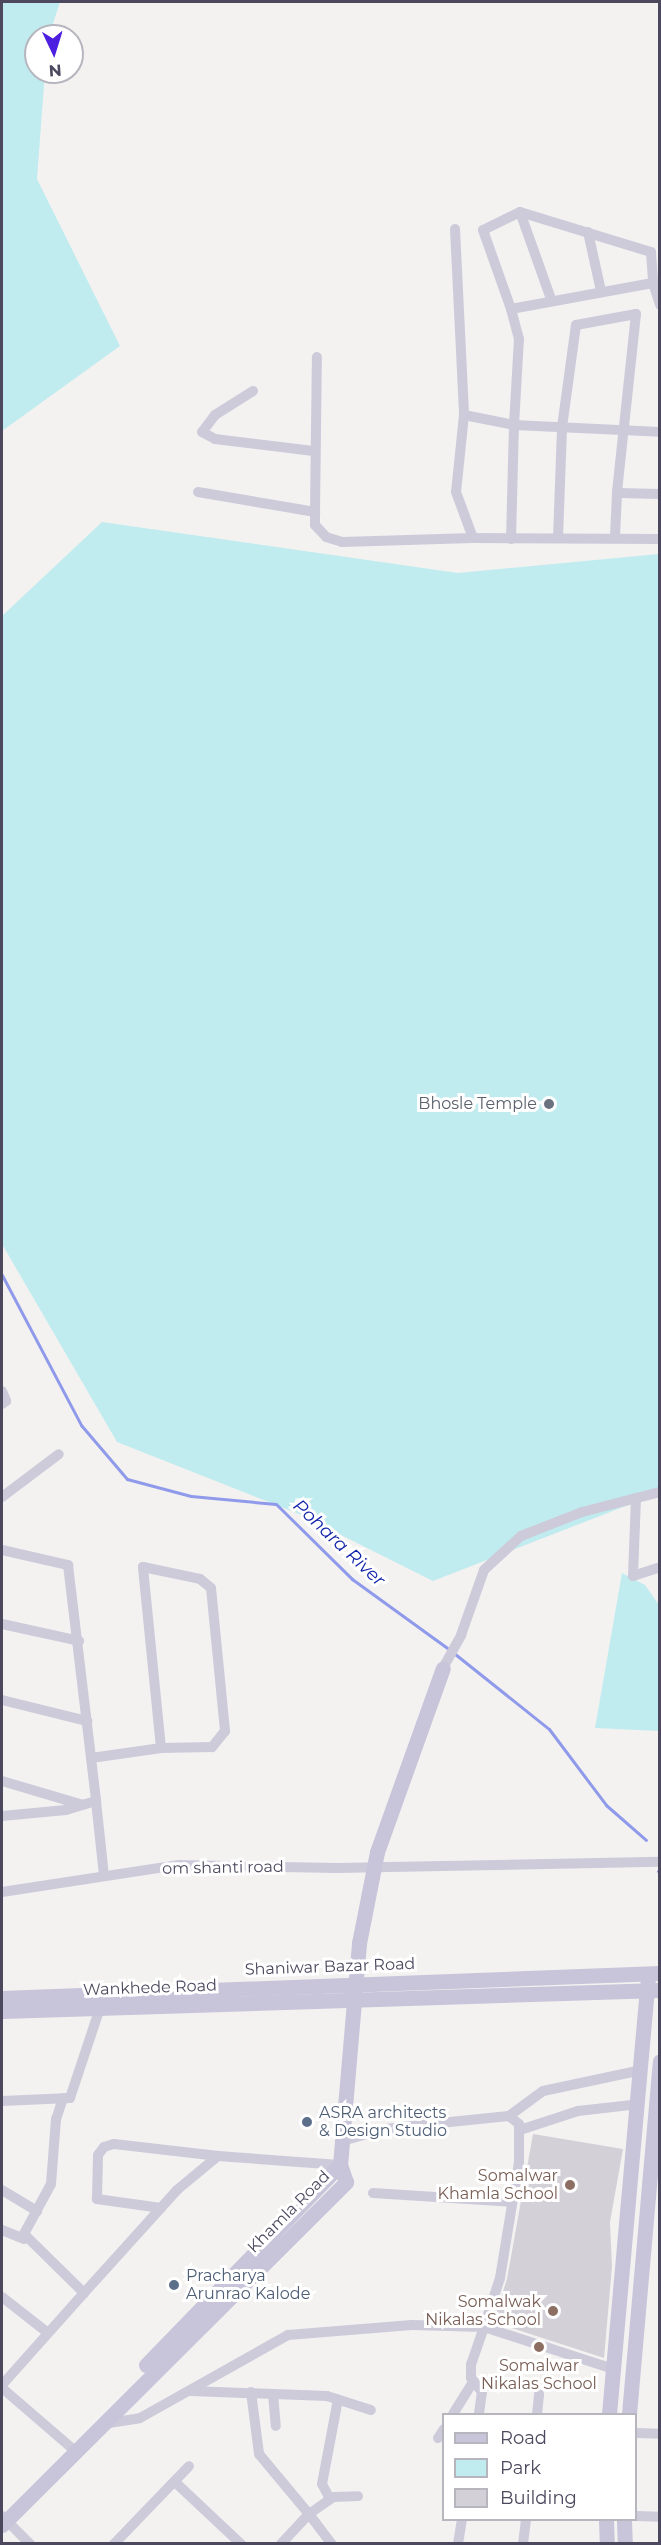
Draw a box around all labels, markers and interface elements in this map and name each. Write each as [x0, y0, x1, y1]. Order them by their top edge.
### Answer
north arrow [24, 24, 84, 84]
text: N [48, 61, 62, 80]
place label: Bhosle Temple [418, 1094, 537, 1114]
marker: Bhosle Temple [542, 1097, 556, 1111]
water label: Pohara River [289, 1495, 389, 1591]
street label: om shanti road [162, 1857, 284, 1879]
street label: Shaniwar Bazar Road [244, 1954, 416, 1980]
street label: Wankhede Road [83, 1976, 217, 2000]
place label: ASRA architects & Design Studio [319, 2103, 447, 2141]
marker: ASRA architects & Design Studio [300, 2115, 314, 2129]
place label: Somalwar Khamla School [438, 2166, 558, 2204]
street label: Khamla Road [244, 2167, 334, 2257]
marker: Somalwar Khamla School [563, 2178, 577, 2192]
place label: Pracharya Arunrao Kalode [186, 2266, 310, 2304]
marker: Pracharya Arunrao Kalode [167, 2278, 181, 2292]
place label: Somalwak Nikalas School [425, 2292, 541, 2330]
marker: Somalwak Nikalas School [546, 2304, 560, 2318]
marker: Somalwar Nikalas School [532, 2340, 546, 2354]
place label: Somalwar Nikalas School [481, 2356, 597, 2394]
legend [442, 2413, 637, 2521]
text: Road [500, 2427, 547, 2449]
text: Park [500, 2457, 541, 2479]
text: Building [500, 2487, 577, 2509]

